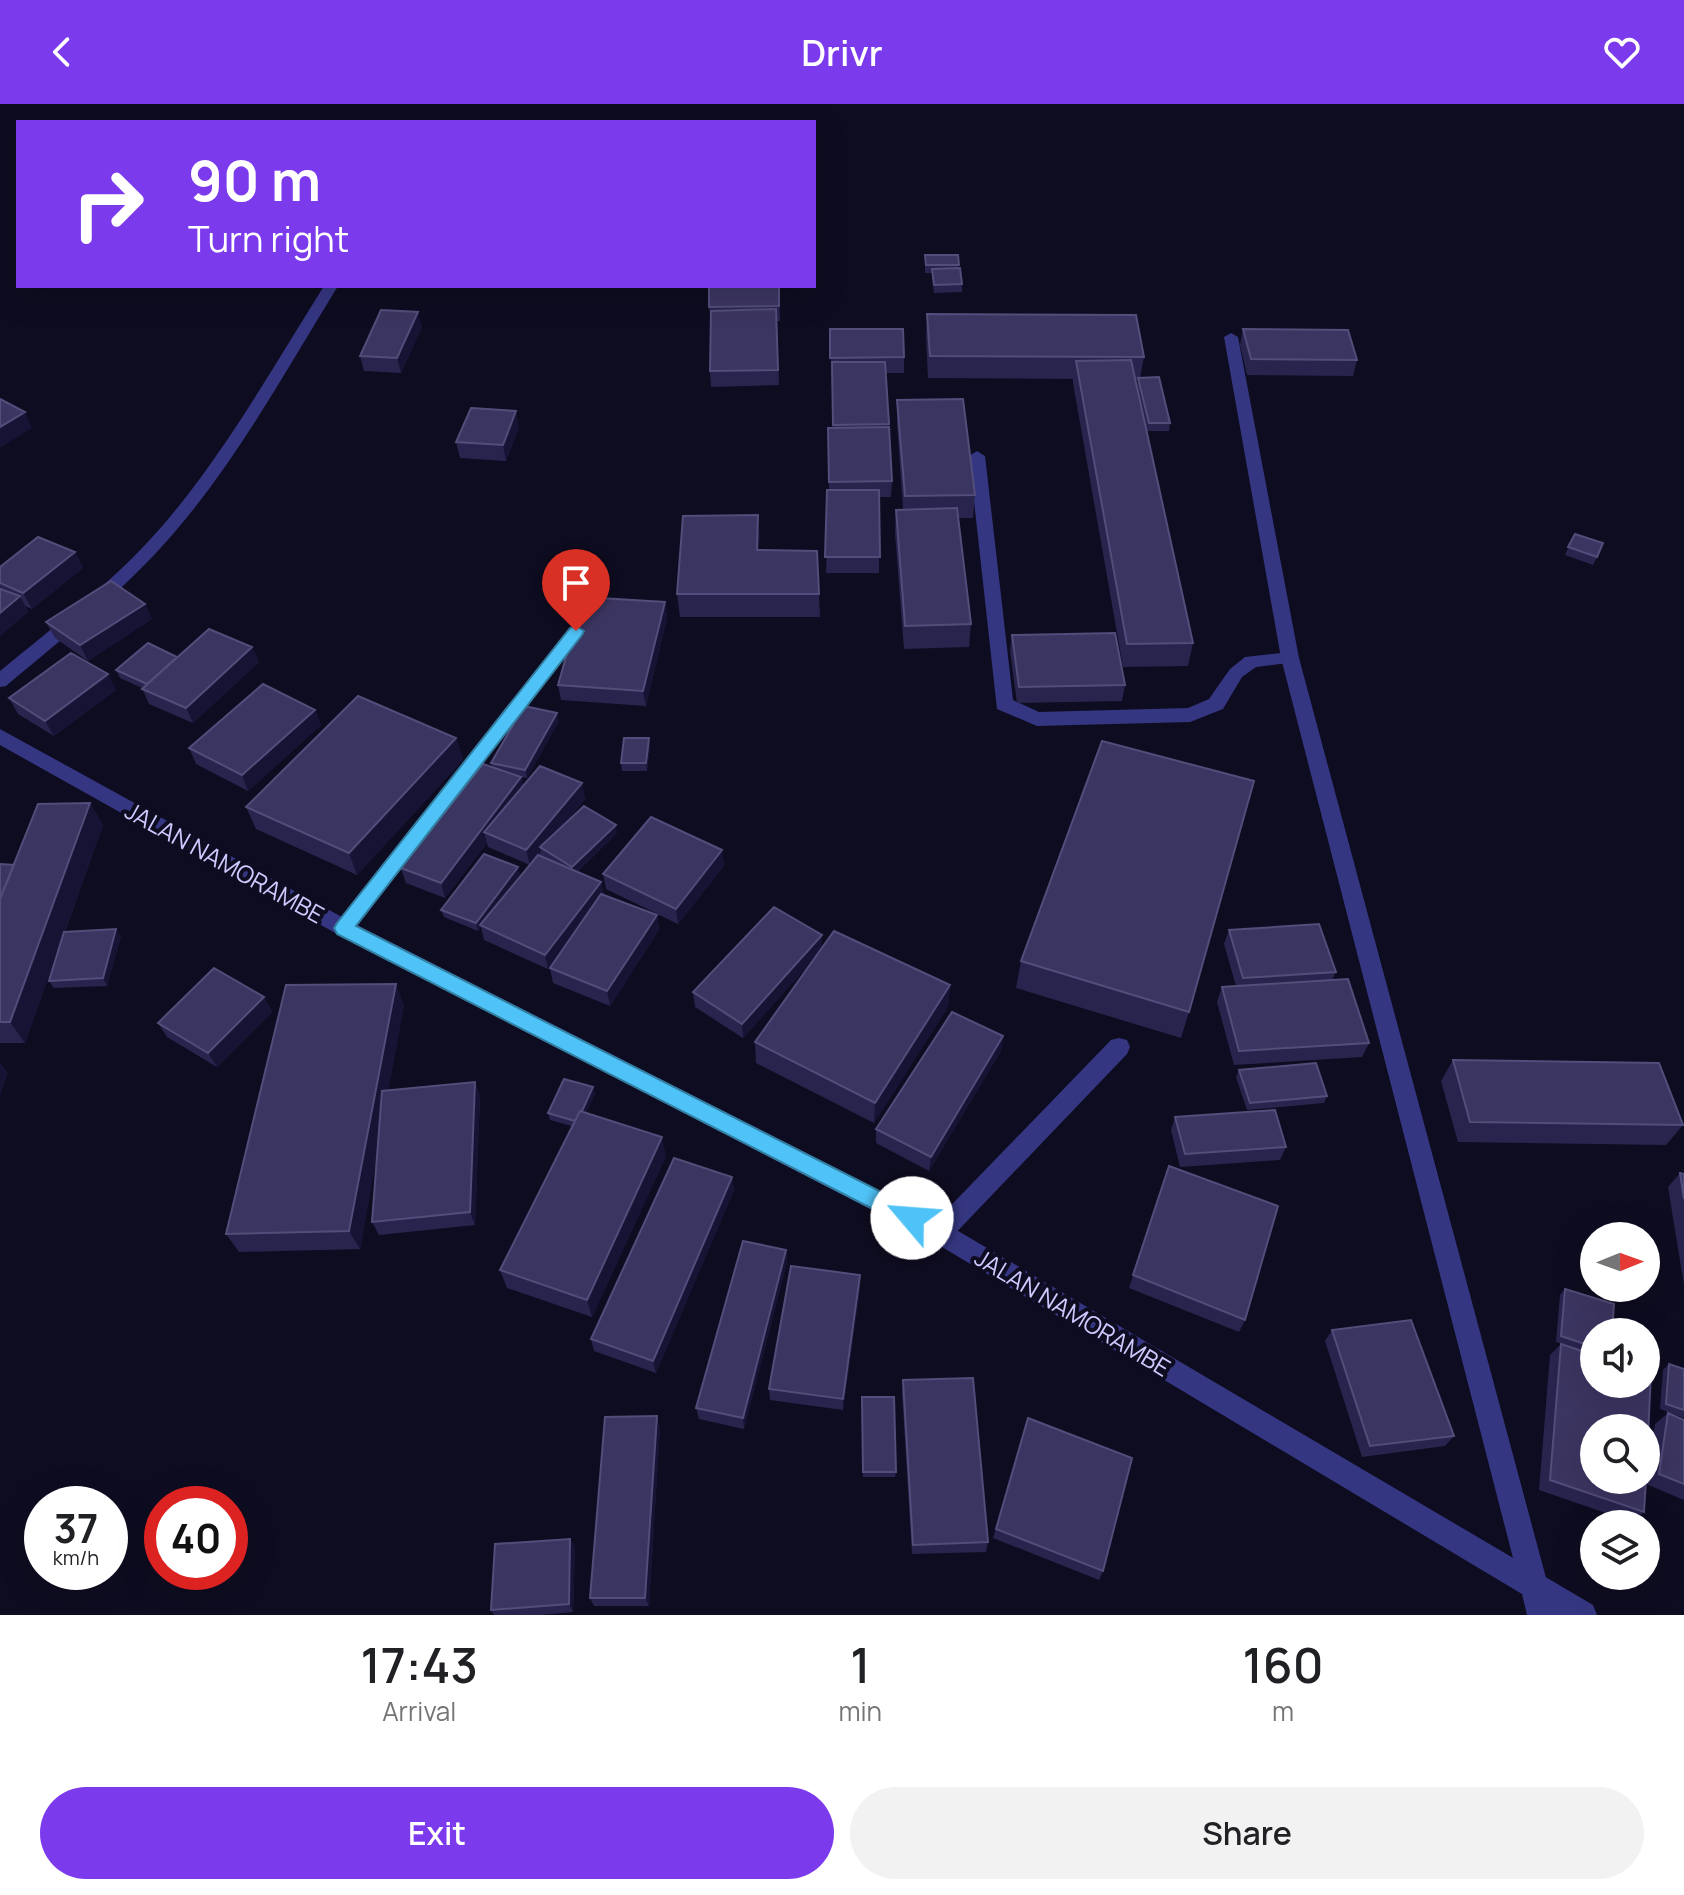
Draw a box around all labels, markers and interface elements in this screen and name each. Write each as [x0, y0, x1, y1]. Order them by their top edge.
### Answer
text: Drivr [801, 28, 883, 77]
icon: back [40, 30, 84, 74]
icon: heart [1600, 30, 1644, 74]
text: 90 m [188, 141, 321, 218]
icon: right [56, 152, 160, 256]
text: Turn right [188, 214, 349, 263]
pin [542, 549, 610, 631]
icon: arrive [554, 561, 598, 605]
street label: JALAN NAMORAMBE [120, 794, 330, 930]
position arrow [870, 1176, 954, 1260]
north arrow [1580, 1222, 1660, 1302]
map controls [1580, 1222, 1660, 1590]
street label: JALAN NAMORAMBE [969, 1241, 1177, 1383]
button: sound [1580, 1318, 1660, 1398]
button: search [1580, 1414, 1660, 1494]
speed limit sign: 40 [144, 1486, 248, 1590]
text: 37 [54, 1500, 98, 1555]
button: layers [1580, 1510, 1660, 1590]
text: km/h [53, 1544, 99, 1571]
text: 17:43 [361, 1632, 478, 1697]
text: 1 [850, 1632, 870, 1697]
text: 160 [1243, 1632, 1323, 1697]
text: Arrival [382, 1693, 456, 1729]
text: min [838, 1693, 882, 1729]
text: m [1272, 1693, 1294, 1729]
button: Exit [40, 1787, 834, 1879]
button: Share [850, 1787, 1644, 1879]

